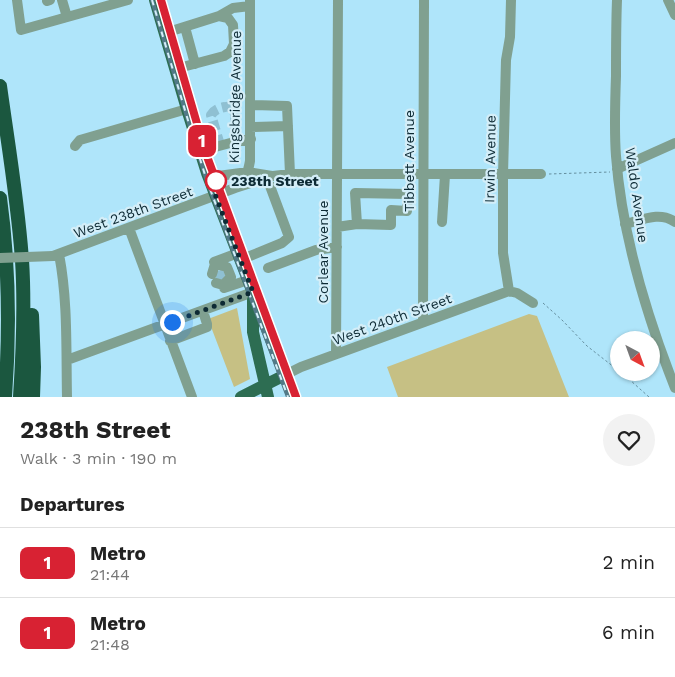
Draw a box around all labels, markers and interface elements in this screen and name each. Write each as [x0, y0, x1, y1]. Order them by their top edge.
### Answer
street label: Kingsbridge Avenue [226, 31, 244, 163]
street label: Tibbett Avenue [401, 110, 417, 212]
street label: Irwin Avenue [481, 115, 499, 203]
line badge: 1 [186, 125, 218, 157]
text: 1 [198, 130, 206, 151]
street label: Waldo Avenue [622, 146, 652, 244]
marker: 238th Street [205, 170, 227, 192]
place label: 238th Street [231, 173, 319, 189]
street label: West 238th Street [71, 183, 195, 241]
street label: Corlear Avenue [315, 200, 331, 304]
street label: West 240th Street [330, 290, 454, 348]
your location [160, 310, 185, 335]
north arrow [610, 331, 660, 381]
map controls [610, 331, 660, 381]
button: heart [603, 414, 655, 466]
text: 238th Street [20, 416, 170, 444]
text: Walk · 3 min · 190 m [20, 449, 177, 468]
text: Departures [20, 493, 125, 516]
text: Metro [90, 542, 146, 565]
text: 2 min [603, 551, 655, 574]
text: 1 [44, 552, 51, 573]
text: 21:44 [90, 565, 130, 584]
text: Metro [90, 612, 146, 635]
text: 6 min [602, 621, 655, 644]
text: 1 [44, 622, 51, 643]
text: 21:48 [90, 635, 130, 654]

